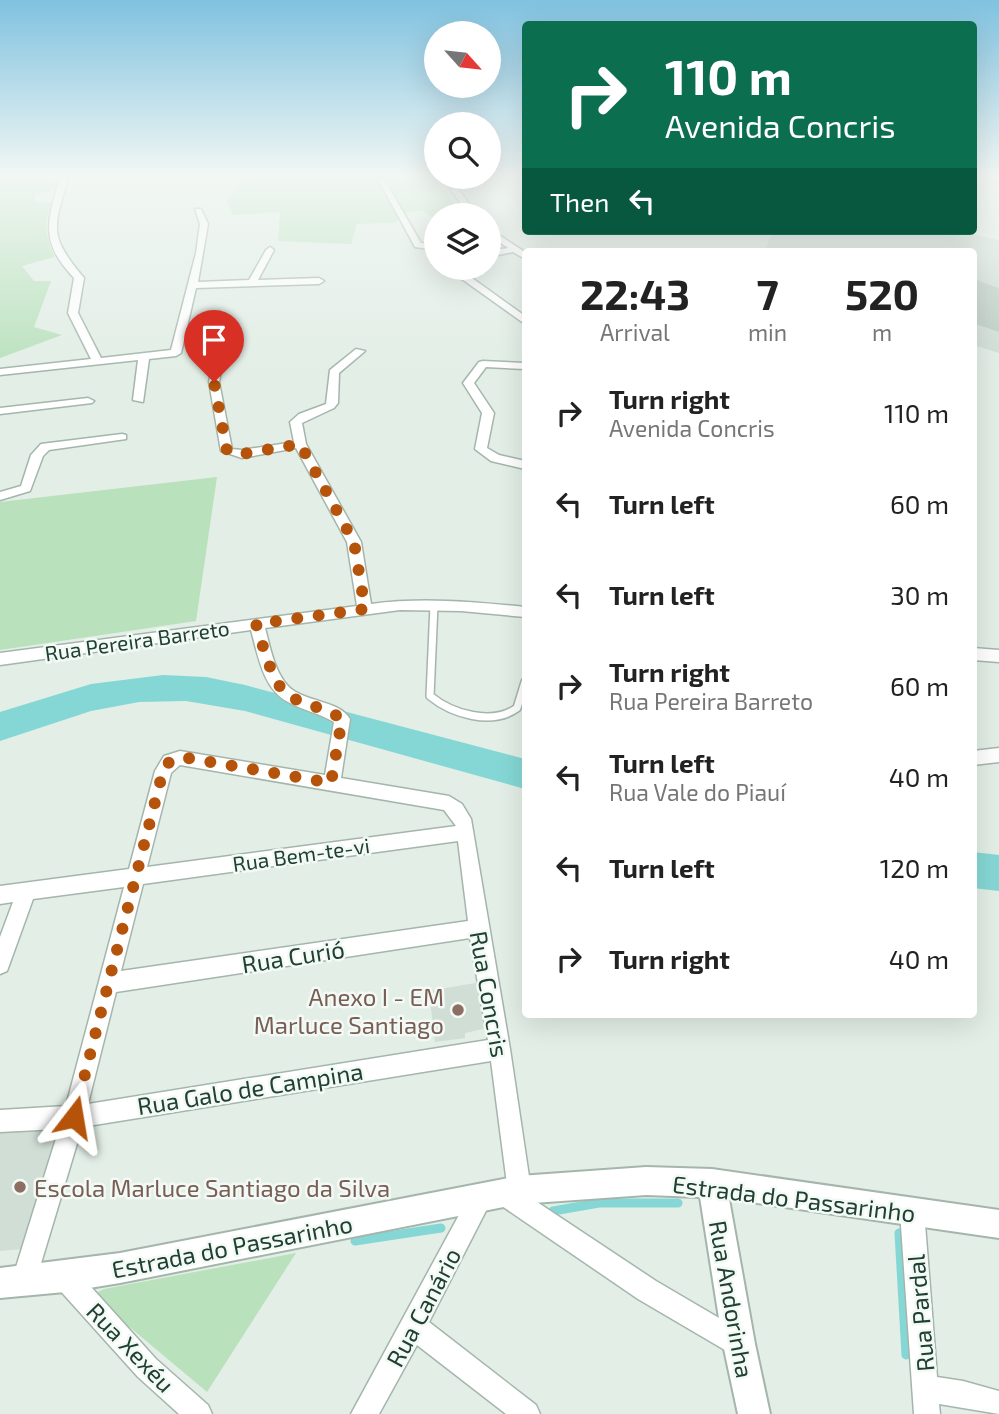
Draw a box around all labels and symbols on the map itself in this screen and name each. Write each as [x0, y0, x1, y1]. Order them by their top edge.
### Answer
north arrow [424, 21, 500, 98]
pin [184, 310, 244, 382]
street label: Rua Pereira Barreto [43, 615, 231, 665]
street label: Rua Bem-te-vi [231, 832, 371, 876]
street label: Rua Concris [465, 929, 515, 1059]
street label: Rua Curió [240, 934, 346, 978]
place label: Anexo I - EM Marluce Santiago [254, 982, 444, 1039]
marker: Anexo I - EM Marluce Santiago [450, 1002, 466, 1018]
street label: Rua Galo de Campina [135, 1056, 365, 1120]
position arrow [37, 1080, 111, 1154]
street label: Estrada do Passarinho [671, 1169, 917, 1227]
place label: Escola Marluce Santiago da Silva [34, 1173, 390, 1202]
marker: Escola Marluce Santiago da Silva [12, 1179, 28, 1195]
street label: Estrada do Passarinho [109, 1208, 355, 1284]
street label: Rua Andorinha [704, 1218, 760, 1380]
street label: Rua Canário [380, 1243, 466, 1371]
street label: Rua Pardal [900, 1253, 940, 1373]
street label: Rua Xexéu [81, 1296, 181, 1398]

